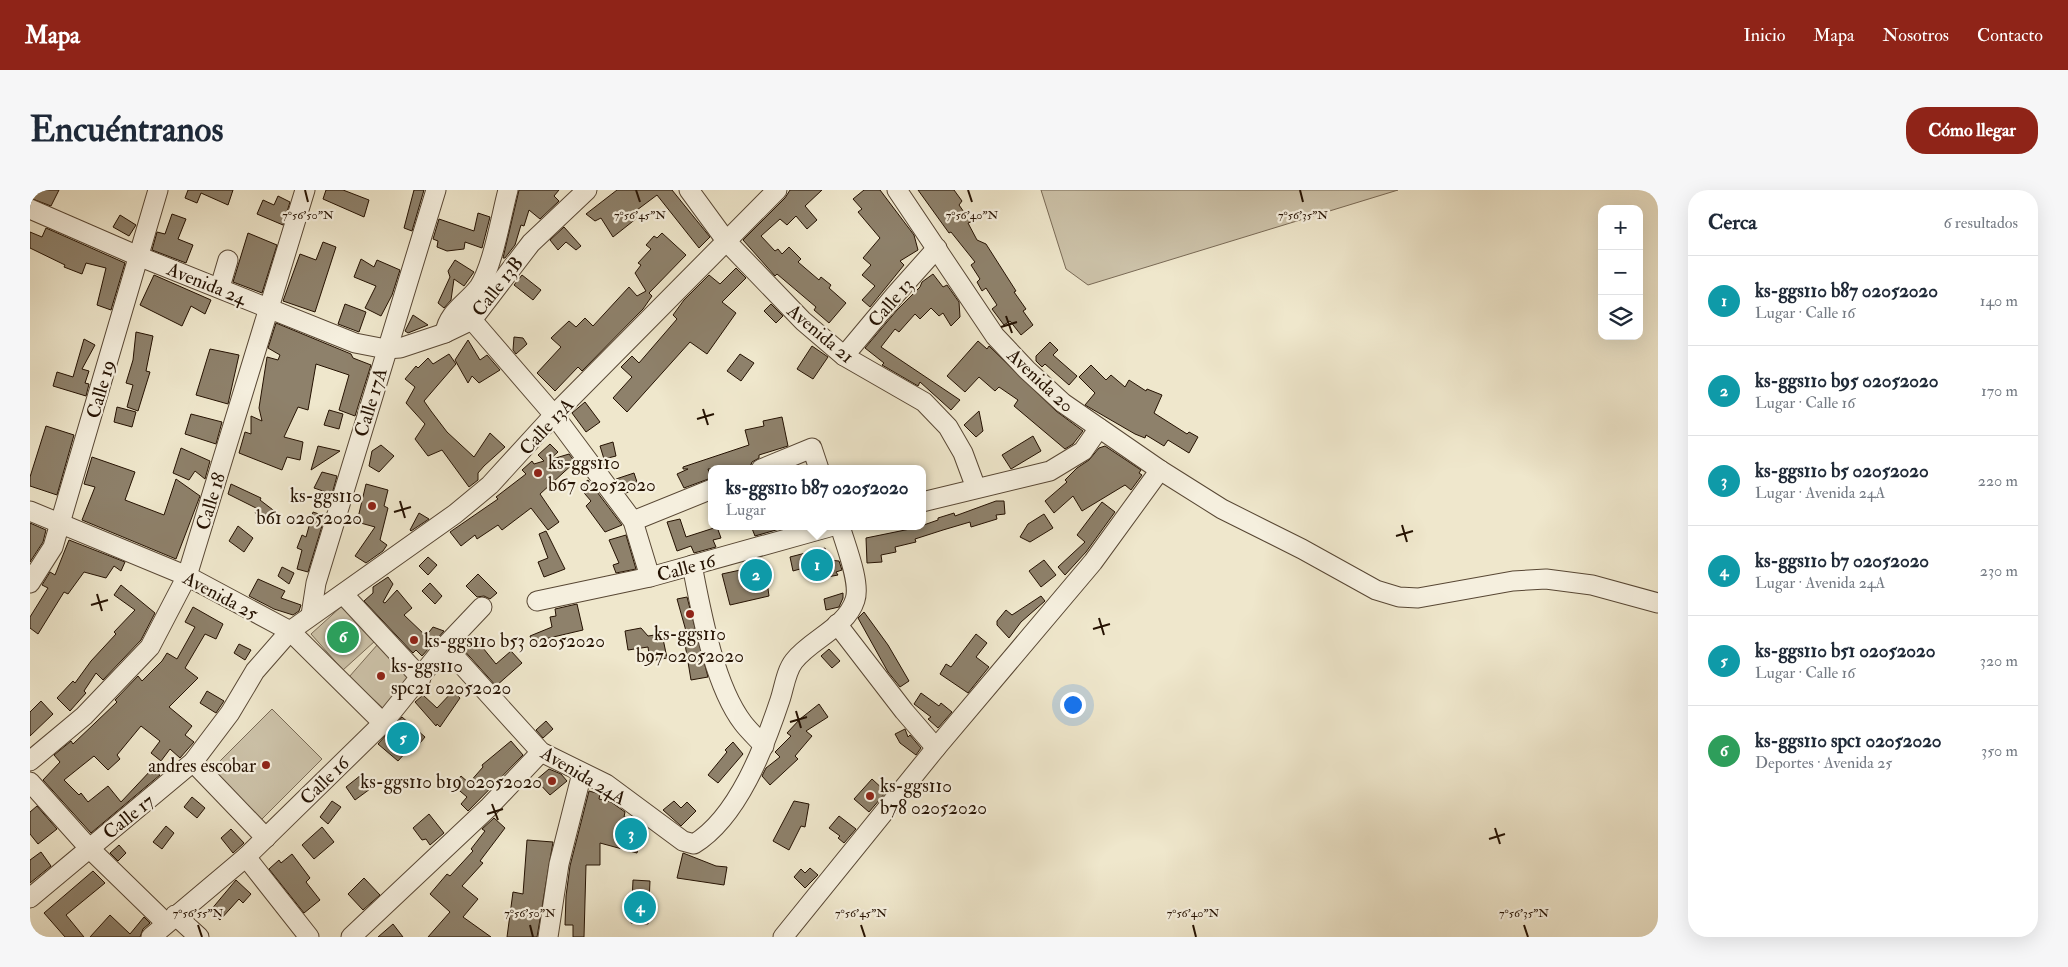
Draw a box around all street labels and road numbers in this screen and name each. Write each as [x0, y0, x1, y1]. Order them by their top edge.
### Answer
street label: Calle 13B [467, 252, 529, 321]
street label: Avenida 24 [163, 257, 250, 311]
street label: Calle 13 [863, 273, 919, 332]
street label: Avenida 21 [781, 298, 859, 369]
street label: Avenida 20 [1001, 343, 1079, 418]
street label: Calle 19 [81, 357, 121, 421]
street label: Calle 17A [349, 365, 393, 440]
street label: Calle 13A [514, 393, 579, 460]
street label: Calle 18 [191, 470, 231, 533]
street label: Calle 16 [654, 548, 719, 587]
street label: Avenida 25 [178, 566, 263, 626]
street label: Avenida 24A [536, 740, 631, 811]
street label: Calle 16 [295, 750, 355, 810]
street label: Calle 17 [98, 789, 159, 845]

